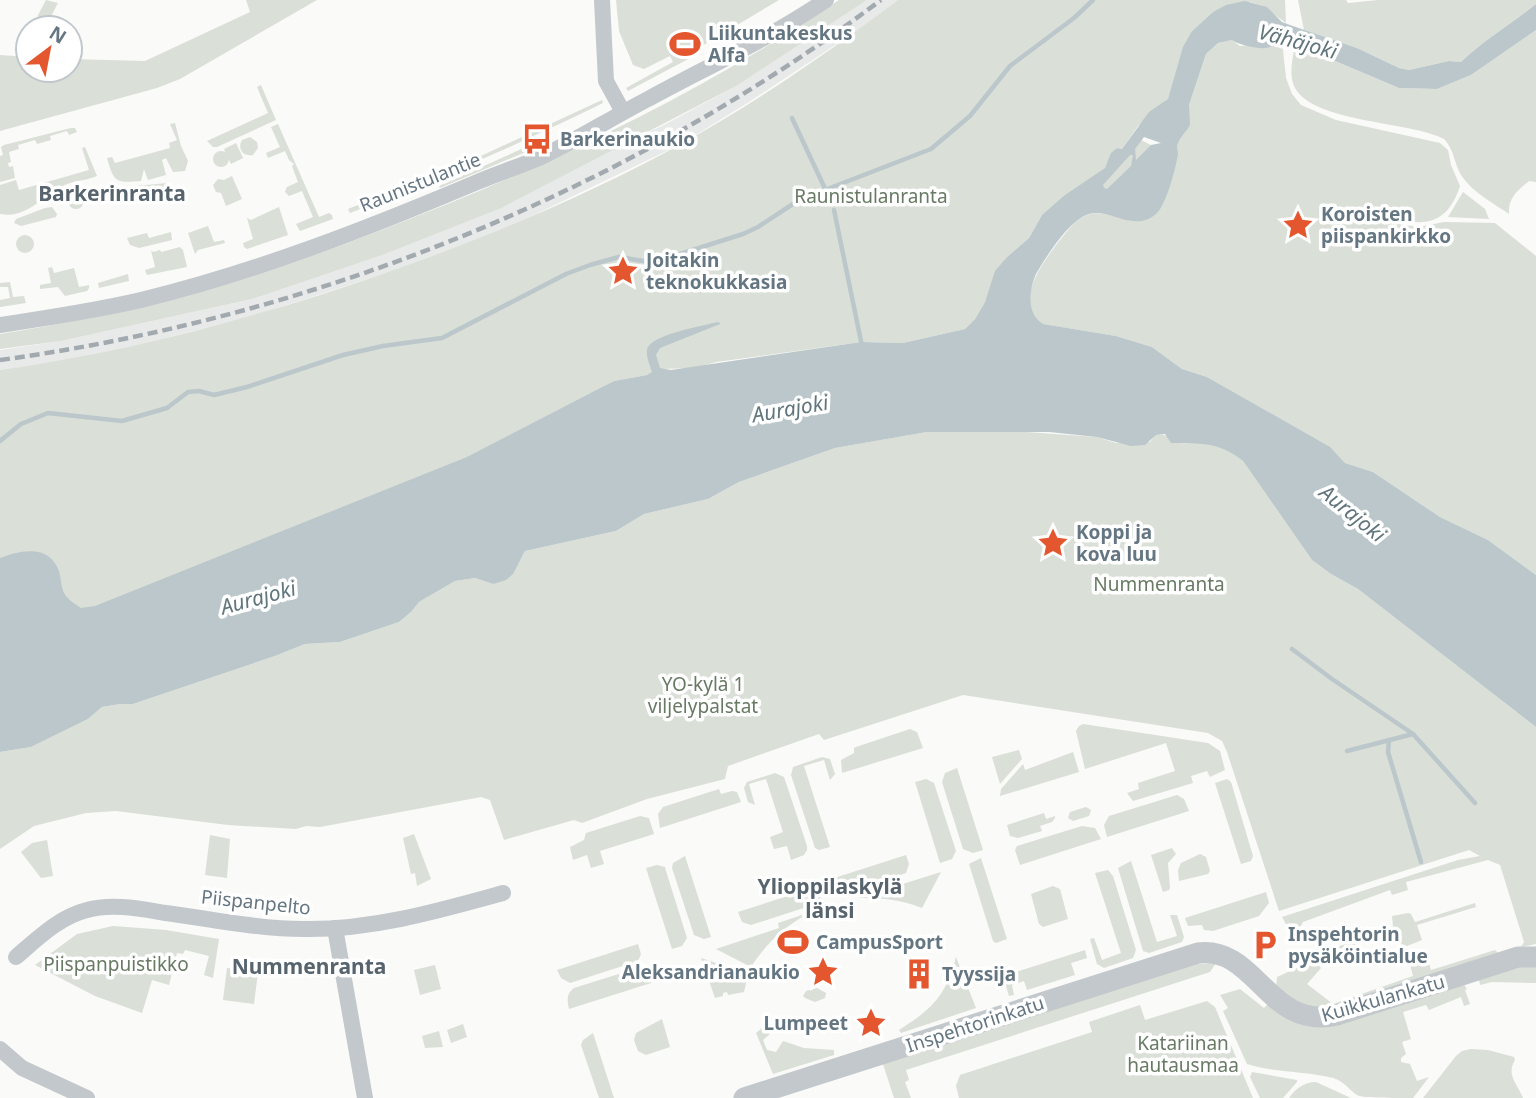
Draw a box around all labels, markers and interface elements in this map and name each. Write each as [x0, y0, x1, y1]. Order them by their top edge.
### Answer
north arrow [14, 14, 84, 84]
water label: Vähäjoki [1256, 17, 1341, 65]
text: N [45, 19, 71, 50]
place label: Liikuntakeskus Alfa [708, 20, 852, 68]
sports icon: Liikuntakeskus Alfa [668, 27, 702, 61]
bus stop icon: Barkerinaukio [520, 122, 554, 156]
place label: Barkerinaukio [560, 126, 695, 152]
street label: Raunistulantie [356, 146, 484, 218]
district label: Barkerinranta [38, 179, 186, 207]
park label: Raunistulanranta [794, 183, 948, 209]
place label: Koroisten piispankirkko [1321, 201, 1451, 249]
place icon: Koroisten piispankirkko [1281, 208, 1315, 242]
place label: Joitakin teknokukkasia [644, 247, 787, 295]
place icon: Joitakin teknokukkasia [606, 254, 640, 288]
water label: Aurajoki [748, 387, 831, 429]
water label: Aurajoki [1313, 477, 1392, 548]
place label: Koppi ja kova luu [1076, 519, 1157, 567]
place icon: Koppi ja kova luu [1036, 526, 1070, 560]
park label: Nummenranta [1093, 571, 1225, 597]
water label: Aurajoki [215, 573, 299, 621]
park label: YO-kylä 1 viljelypalstat [648, 671, 758, 719]
district label: Ylioppilaskylä länsi [758, 872, 902, 924]
street label: Piispanpelto [200, 883, 312, 921]
place label: Inspehtorin pysäköintialue [1288, 921, 1428, 969]
sports icon: CampusSport [776, 925, 810, 959]
parking icon: Inspehtorin pysäköintialue [1248, 928, 1282, 962]
place label: CampusSport [816, 929, 943, 955]
park label: Piispanpuistikko [43, 951, 189, 977]
district label: Nummenranta [232, 952, 386, 980]
place icon: Aleksandrianaukio [806, 955, 840, 989]
building icon: Tyyssija [902, 957, 936, 991]
place label: Aleksandrianaukio [622, 959, 800, 985]
place label: Tyyssija [942, 961, 1016, 987]
street label: Kuikkulankatu [1318, 968, 1448, 1028]
street label: Inspehtorinkatu [903, 989, 1047, 1059]
place icon: Lumpeet [854, 1006, 888, 1040]
place label: Lumpeet [764, 1010, 848, 1036]
park label: Katariinan hautausmaa [1127, 1030, 1239, 1078]

